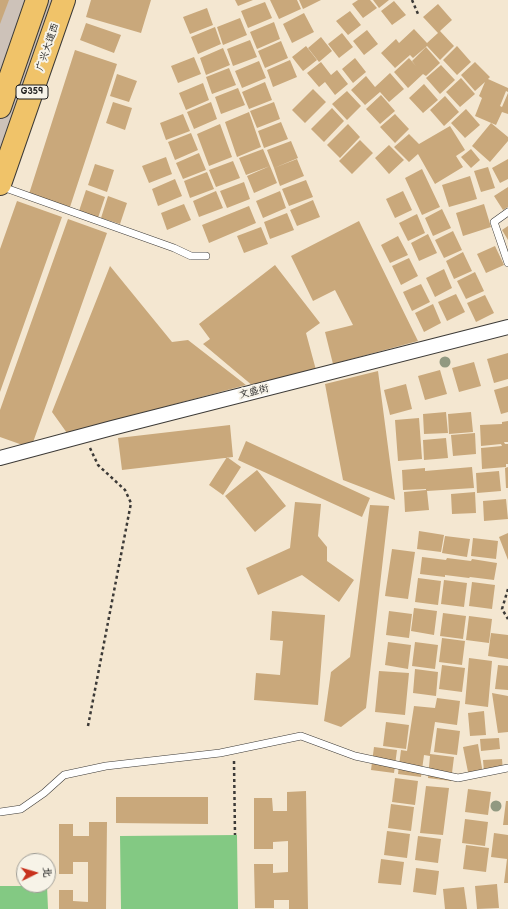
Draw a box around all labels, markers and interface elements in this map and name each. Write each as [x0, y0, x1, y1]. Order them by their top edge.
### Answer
street label: 广兴大道西 [34, 21, 62, 73]
road number: G359 [16, 85, 48, 99]
street label: 文盛街 [238, 383, 270, 401]
north arrow [16, 853, 56, 893]
text: 北 [41, 866, 54, 878]

